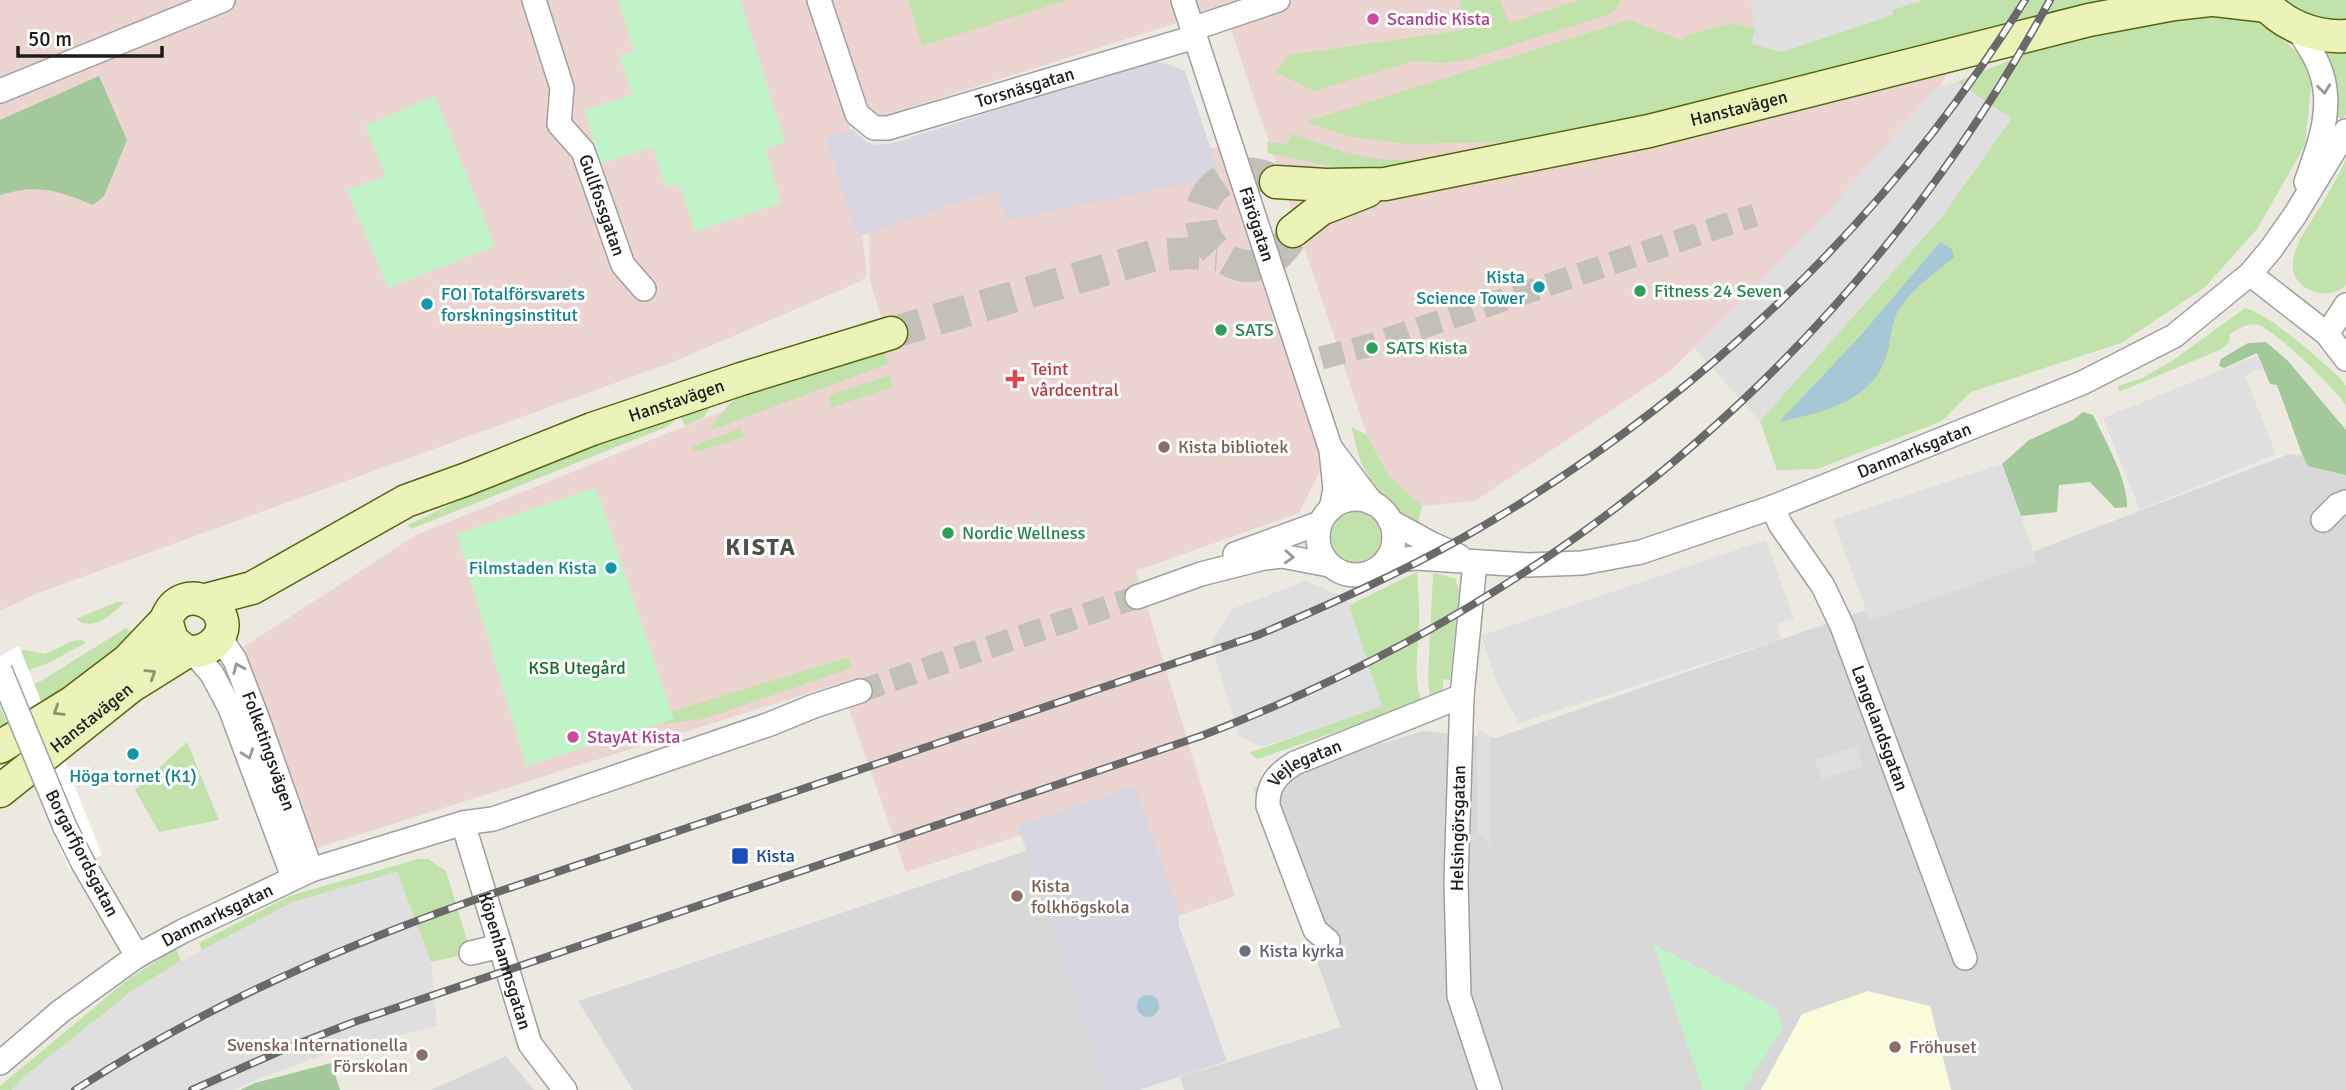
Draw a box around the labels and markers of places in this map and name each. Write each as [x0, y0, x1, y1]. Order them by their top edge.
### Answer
place label: Scandic Kista [1387, 8, 1490, 30]
marker: Scandic Kista [1365, 11, 1381, 27]
place label: Kista Science Tower [1416, 266, 1525, 309]
marker: Kista Science Tower [1531, 279, 1547, 295]
place label: Fitness 24 Seven [1654, 280, 1782, 302]
place label: FOI Totalförsvarets forskningsinstitut [441, 283, 585, 326]
marker: Fitness 24 Seven [1632, 283, 1648, 299]
marker: FOI Totalförsvarets forskningsinstitut [419, 296, 435, 312]
place label: SATS [1235, 319, 1274, 341]
marker: SATS [1213, 322, 1229, 338]
place label: SATS Kista [1386, 337, 1468, 359]
marker: SATS Kista [1364, 340, 1380, 356]
place label: Teint vårdcentral [1031, 358, 1119, 401]
marker: Teint vårdcentral [1005, 369, 1025, 389]
place label: Kista bibliotek [1178, 436, 1288, 458]
marker: Kista bibliotek [1156, 439, 1172, 455]
place label: Nordic Wellness [962, 522, 1086, 544]
marker: Nordic Wellness [940, 525, 956, 541]
place label: Filmstaden Kista [469, 557, 597, 579]
marker: Filmstaden Kista [603, 560, 619, 576]
place label: StayAt Kista [587, 726, 680, 748]
marker: StayAt Kista [565, 729, 581, 745]
marker: Höga tornet (K1) [125, 746, 141, 762]
place label: Höga tornet (K1) [69, 765, 197, 787]
place label: Kista [756, 845, 795, 867]
marker: Kista [730, 846, 750, 866]
place label: Kista folkhögskola [1031, 875, 1130, 918]
marker: Kista folkhögskola [1009, 888, 1025, 904]
place label: Kista kyrka [1259, 940, 1344, 962]
marker: Kista kyrka [1237, 943, 1253, 959]
place label: Svenska Internationella Förskolan [227, 1034, 408, 1077]
place label: Fröhuset [1909, 1036, 1976, 1058]
marker: Fröhuset [1887, 1039, 1903, 1055]
marker: Svenska Internationella Förskolan [414, 1047, 430, 1063]

